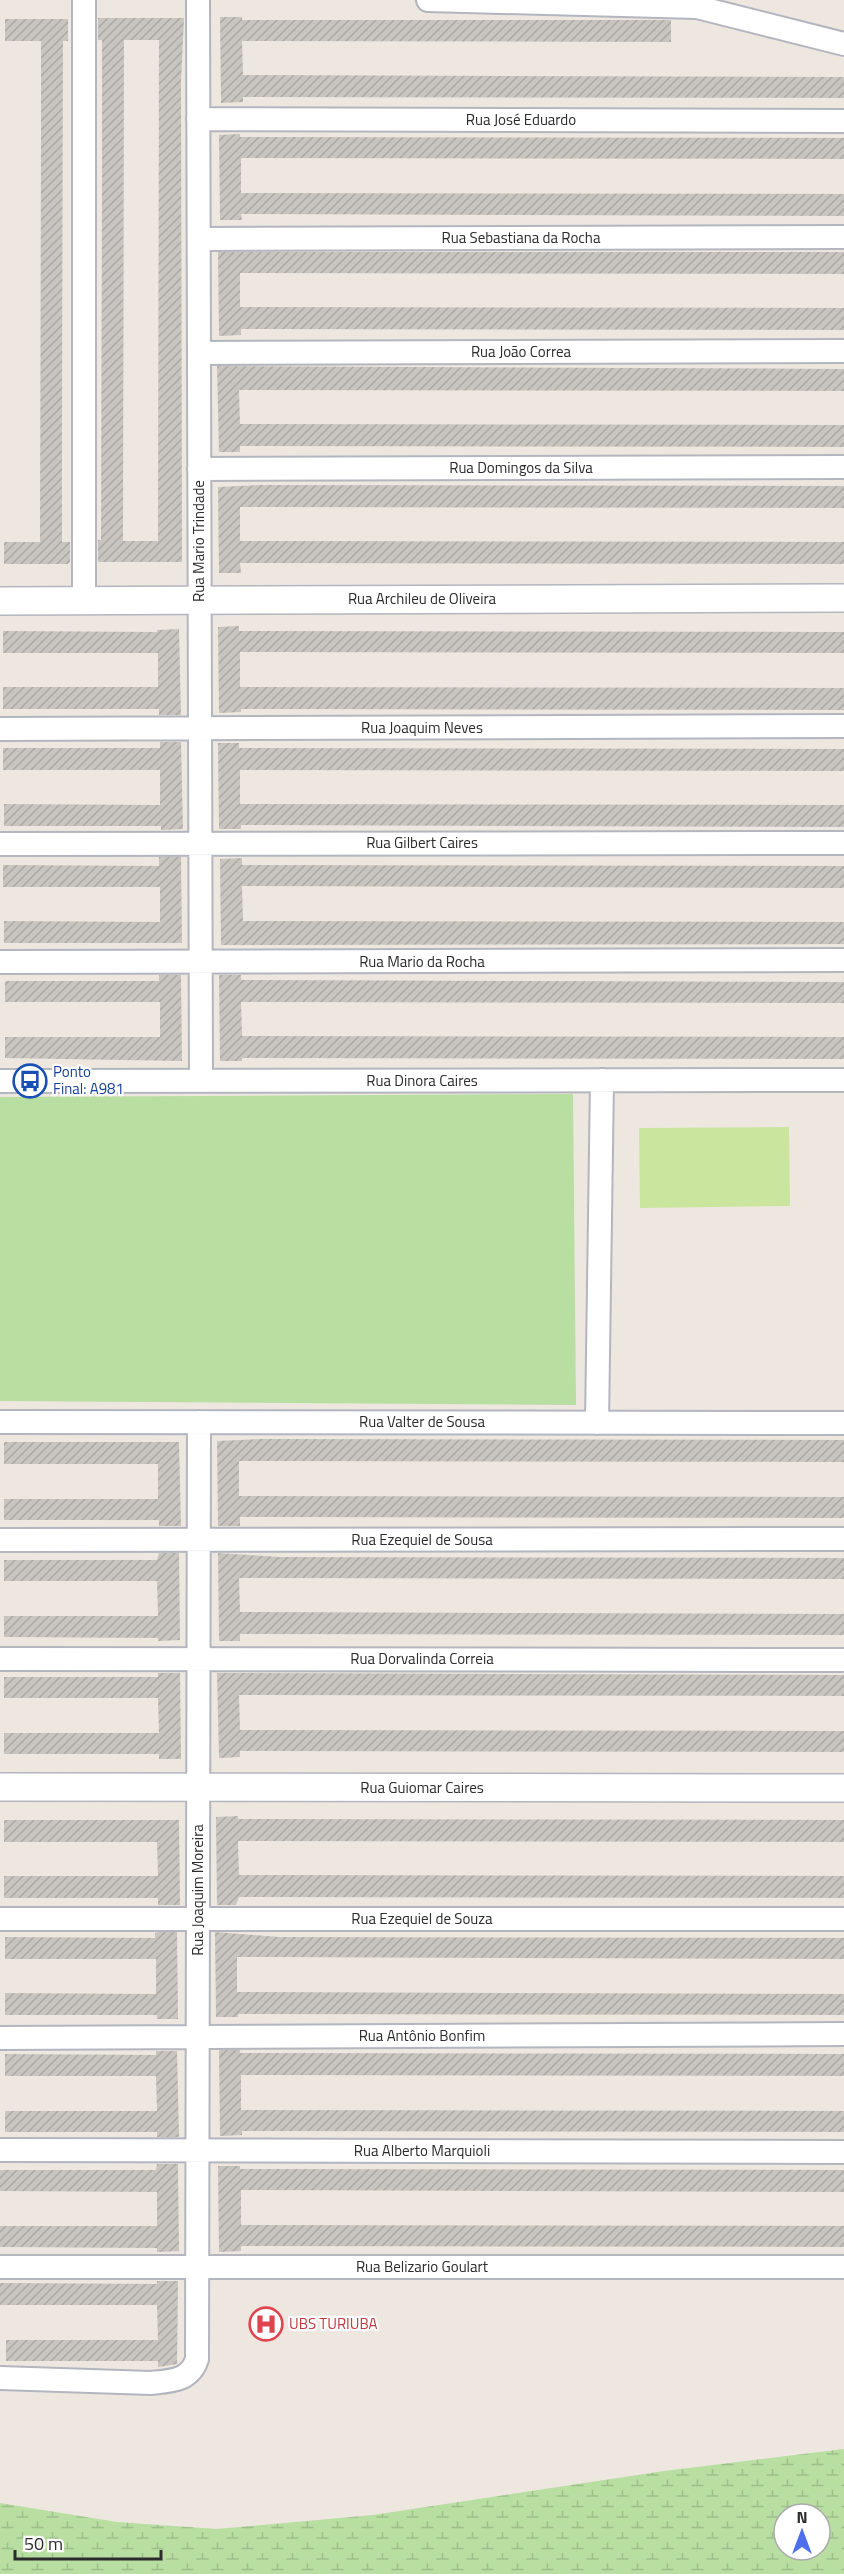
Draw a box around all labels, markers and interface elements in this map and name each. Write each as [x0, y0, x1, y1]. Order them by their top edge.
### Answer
street label: Rua José Eduardo [466, 108, 576, 131]
street label: Rua Sebastiana da Rocha [442, 226, 601, 249]
street label: Rua João Correa [471, 340, 572, 363]
street label: Rua Domingos da Silva [449, 456, 593, 479]
street label: Rua Mario Trindade [187, 480, 210, 602]
street label: Rua Archileu de Oliveira [348, 587, 497, 610]
street label: Rua Joaquim Neves [361, 716, 483, 739]
street label: Rua Gilbert Caires [366, 831, 478, 854]
street label: Rua Mario da Rocha [359, 950, 485, 973]
place label: Ponto Final: A981 [53, 1060, 124, 1100]
bus stop icon: Ponto Final: A981 [12, 1063, 48, 1099]
street label: Rua Dinora Caires [366, 1069, 478, 1092]
street label: Rua Valter de Sousa [359, 1410, 485, 1433]
street label: Rua Ezequiel de Sousa [351, 1528, 493, 1551]
street label: Rua Dorvalinda Correia [350, 1647, 494, 1670]
street label: Rua Guiomar Caires [360, 1776, 484, 1799]
street label: Rua Joaquim Moreira [186, 1824, 209, 1956]
street label: Rua Ezequiel de Souza [351, 1907, 493, 1930]
street label: Rua Antônio Bonfim [359, 2024, 485, 2047]
street label: Rua Alberto Marquioli [354, 2139, 490, 2162]
street label: Rua Belizario Goulart [356, 2255, 489, 2278]
hospital icon: UBS TURIUBA [248, 2306, 284, 2342]
place label: UBS TURIUBA [289, 2312, 378, 2335]
north arrow [772, 2502, 832, 2562]
text: N [796, 2505, 808, 2529]
scale bar [15, 2523, 160, 2561]
text: 50 m [24, 2530, 63, 2557]

